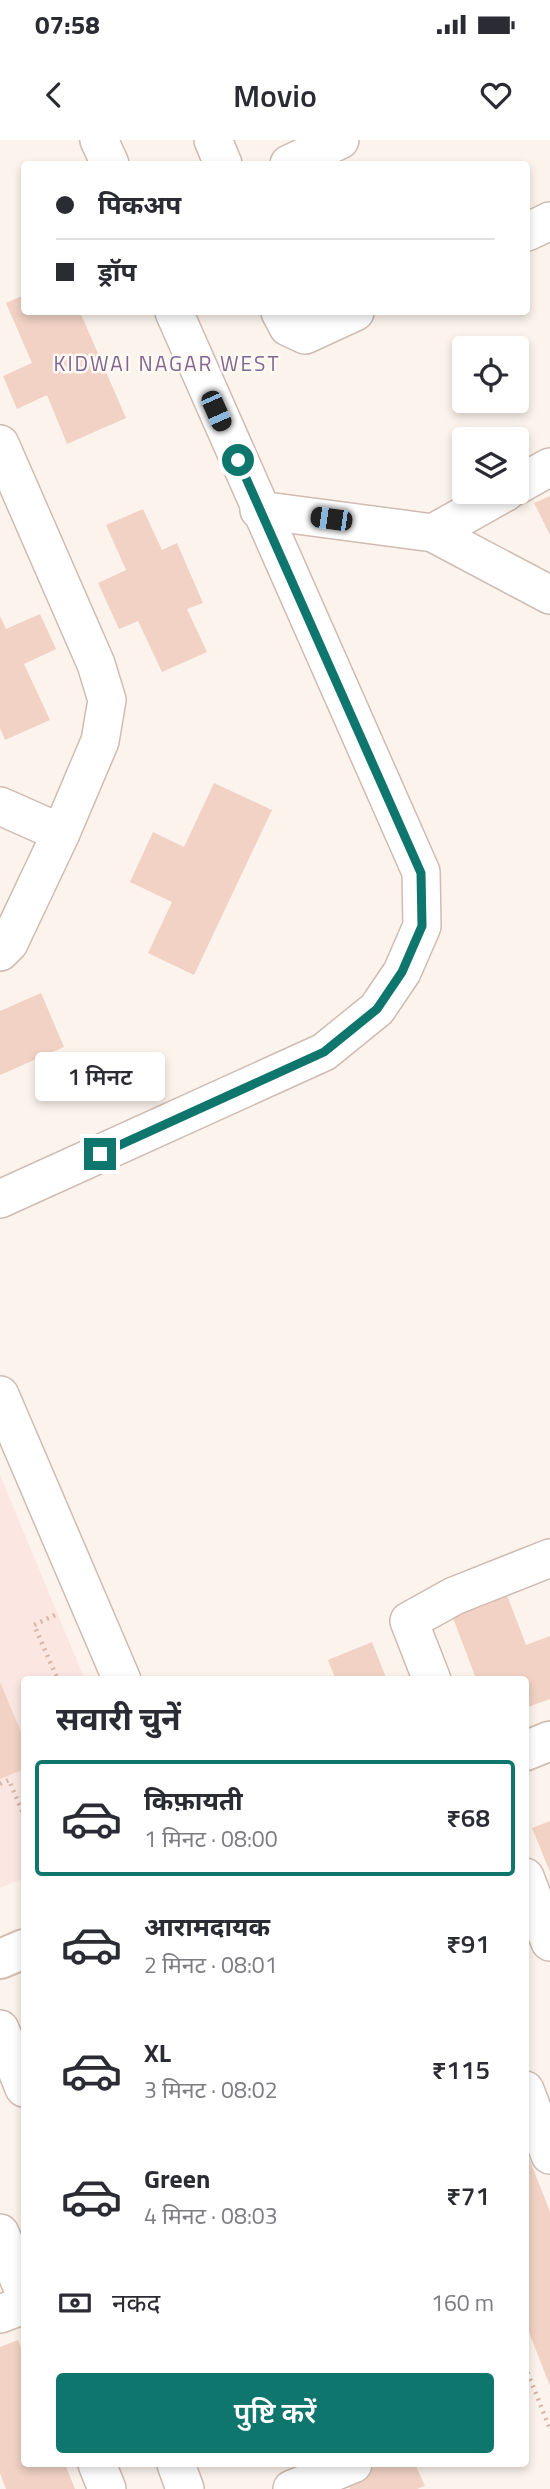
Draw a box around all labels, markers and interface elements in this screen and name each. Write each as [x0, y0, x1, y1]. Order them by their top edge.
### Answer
text: 07:58 [35, 5, 100, 44]
text: Movio [233, 71, 317, 119]
icon: back [35, 76, 73, 114]
icon: heart [477, 76, 515, 114]
text: पिकअप [98, 185, 181, 224]
text: ड्रॉप [98, 252, 136, 291]
map controls [452, 336, 529, 504]
button: locate [452, 336, 529, 413]
district label: KIDWAI NAGAR WEST [53, 347, 281, 379]
car [198, 388, 235, 434]
button: layers [452, 427, 529, 504]
route start [222, 444, 254, 476]
car [309, 506, 354, 532]
callout: 1 मिनट [35, 1052, 165, 1102]
text: 1 मिनट [68, 1059, 132, 1094]
route end [84, 1138, 116, 1170]
text: सवारी चुनें [56, 1694, 181, 1742]
text: किफ़ायती [144, 1781, 243, 1820]
icon: car [60, 1787, 123, 1850]
text: ₹68 [446, 1798, 490, 1837]
text: 1 मिनट · 08:00 [144, 1821, 278, 1856]
text: आरामदायक [144, 1907, 270, 1946]
icon: car [60, 1913, 123, 1976]
text: ₹91 [446, 1924, 490, 1963]
text: 2 मिनट · 08:01 [144, 1947, 278, 1982]
text: XL [144, 2033, 171, 2072]
icon: car [60, 2039, 123, 2102]
text: ₹115 [432, 2050, 490, 2089]
text: 3 मिनट · 08:02 [144, 2072, 278, 2107]
text: Green [144, 2159, 210, 2198]
icon: car [60, 2165, 123, 2228]
text: ₹71 [446, 2176, 490, 2215]
text: 4 मिनट · 08:03 [144, 2198, 278, 2233]
text: नकद [112, 2283, 160, 2322]
icon: cash [56, 2284, 94, 2322]
text: 160 m [431, 2285, 494, 2320]
button: पुष्टि करें [56, 2373, 494, 2453]

